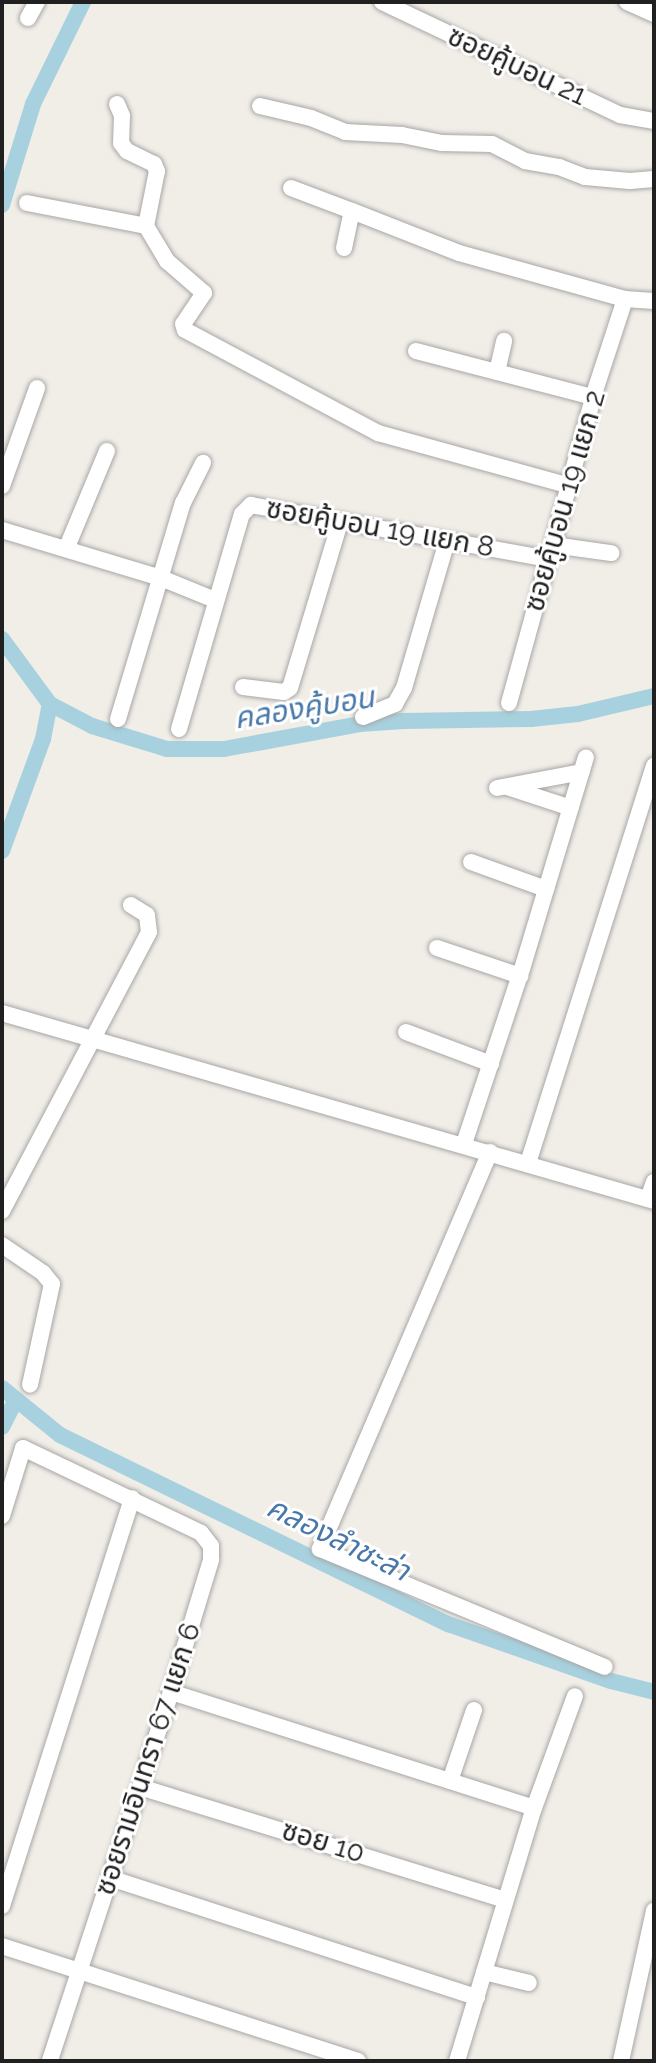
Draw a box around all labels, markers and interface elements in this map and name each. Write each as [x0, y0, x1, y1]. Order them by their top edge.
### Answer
street label: ซอยคู้บอน 21 [442, 19, 592, 113]
street label: ซอยคู้บอน 19 แยก 2 [517, 387, 613, 615]
street label: ซอยคู้บอน 19 แยก 8 [264, 491, 496, 565]
water label: คลองคู้บอน [232, 679, 376, 737]
water label: คลองลำชะล่า [261, 1489, 415, 1589]
street label: ซอยรามอินทรา 67 แยก 6 [88, 1619, 208, 1899]
street label: ซอย 10 [278, 1814, 368, 1870]

